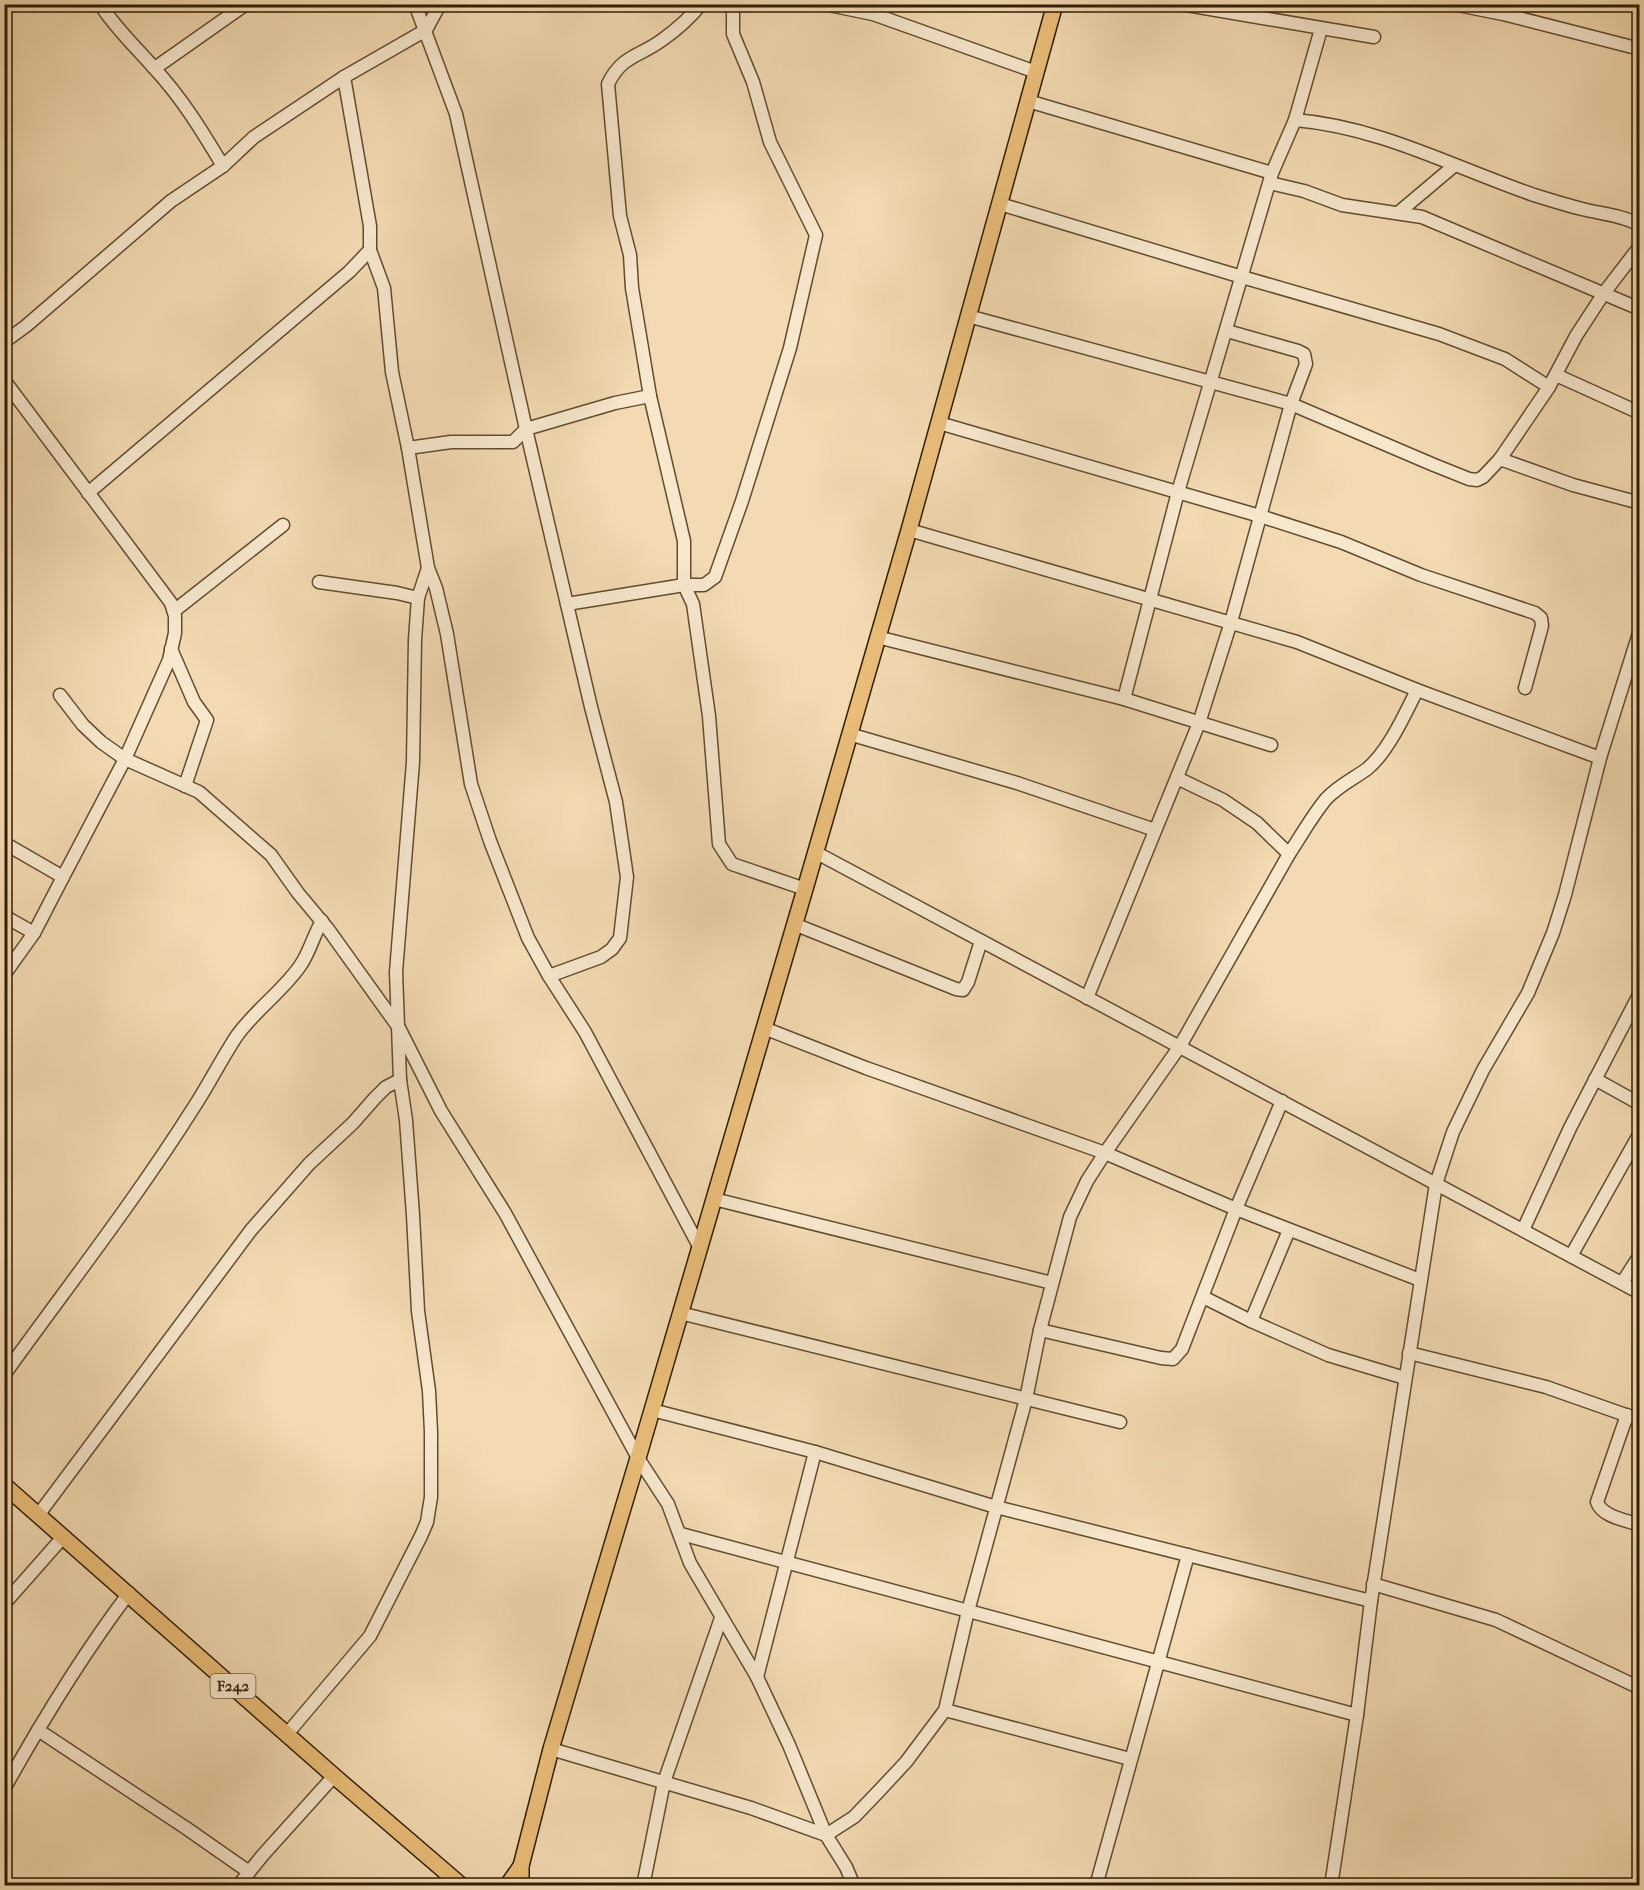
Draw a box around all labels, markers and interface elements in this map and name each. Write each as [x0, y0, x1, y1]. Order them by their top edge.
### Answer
road number: F242 [210, 1674, 256, 1698]

